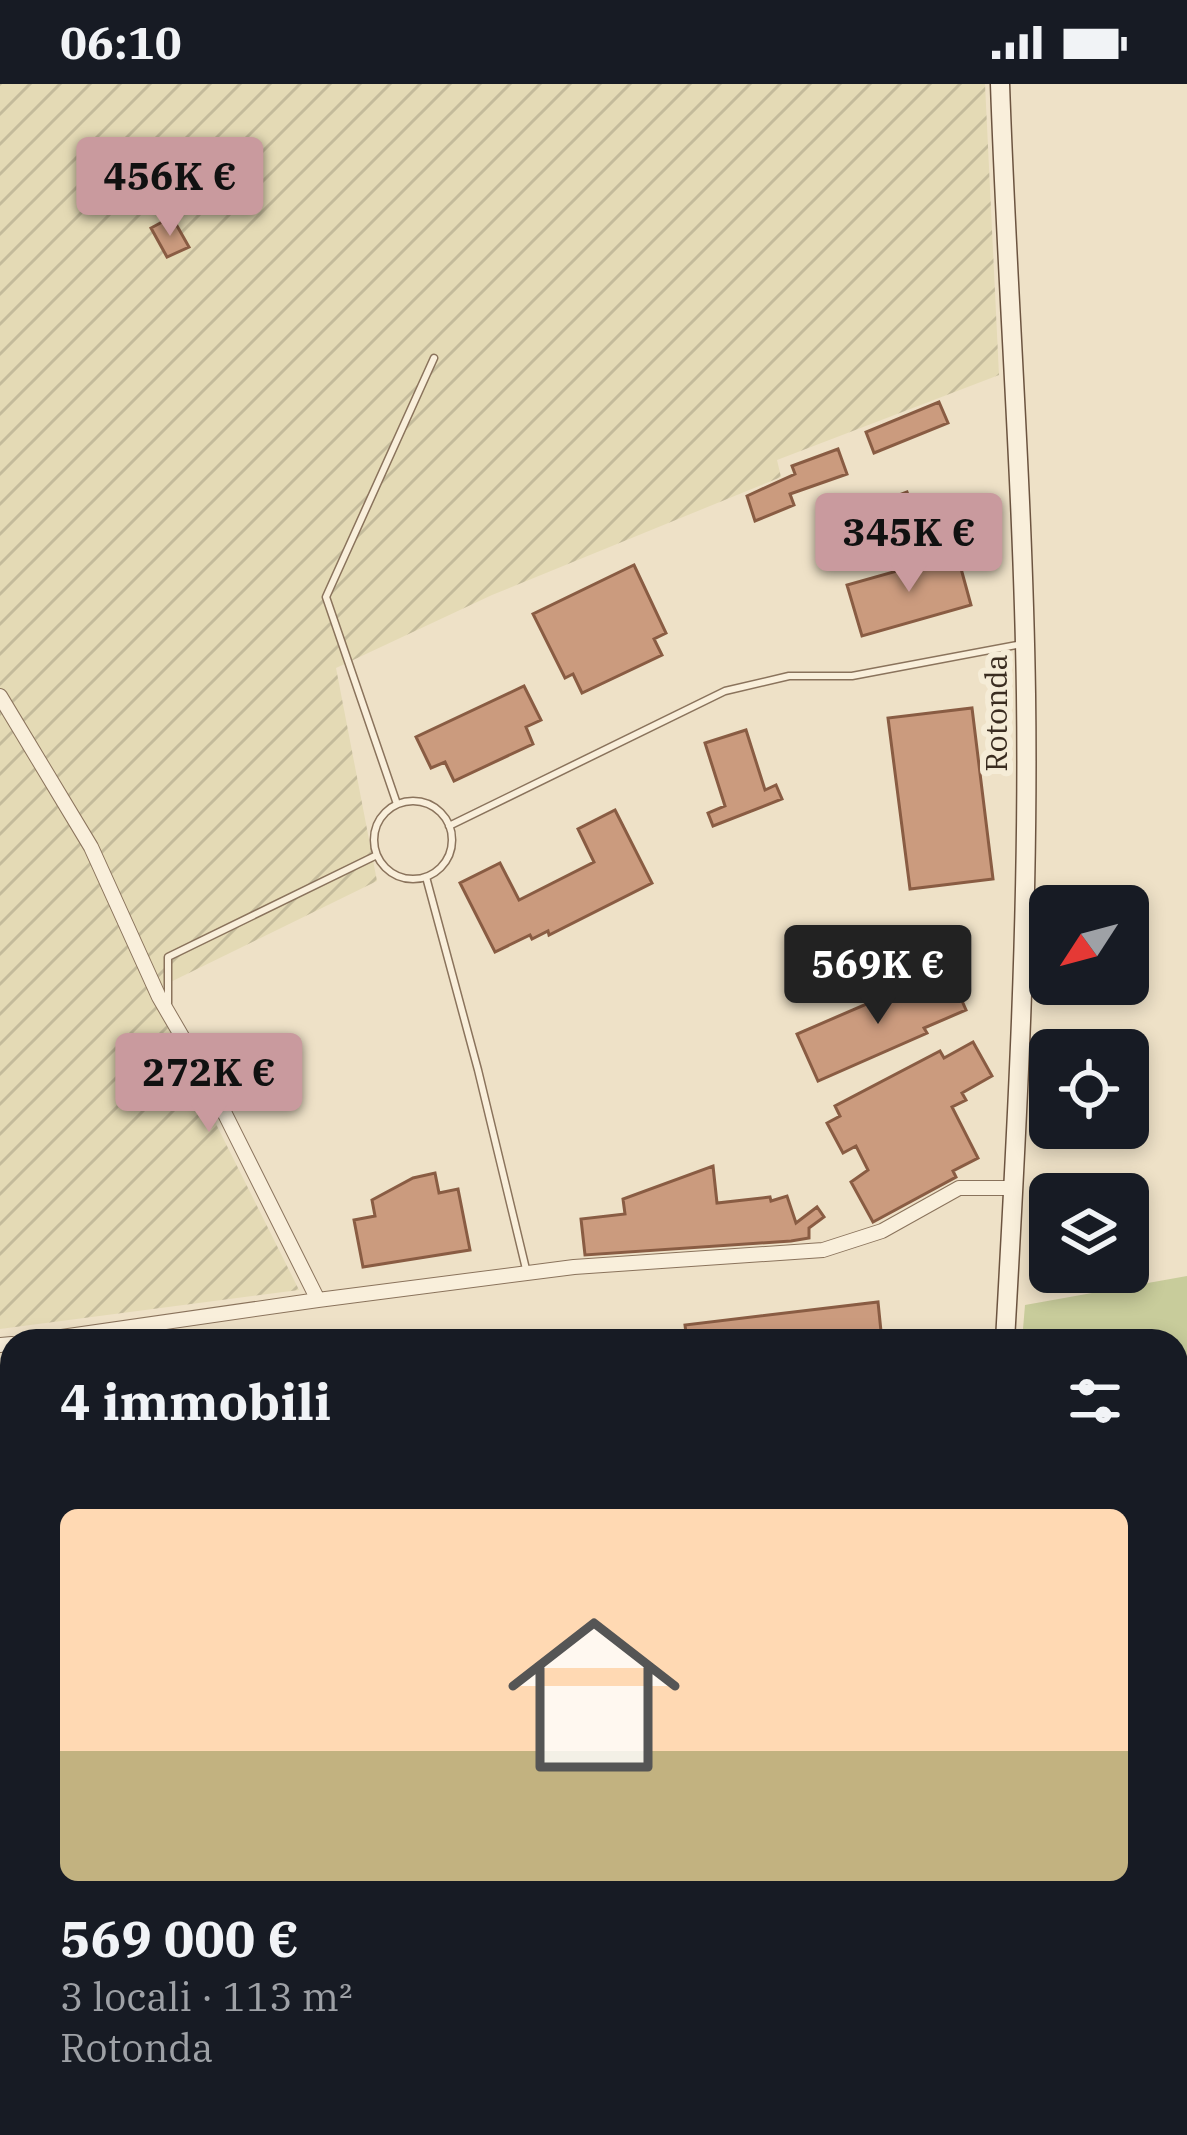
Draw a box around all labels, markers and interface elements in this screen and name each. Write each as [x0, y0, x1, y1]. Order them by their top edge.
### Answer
text: 06:10 [60, 13, 182, 71]
pin: 456K € [72, 137, 268, 239]
text: 456K € [103, 150, 237, 201]
pin: 345K € [811, 493, 1007, 595]
text: 345K € [842, 506, 976, 557]
street label: Rotonda [976, 654, 1015, 772]
north arrow [1029, 885, 1149, 1005]
map controls [1029, 885, 1149, 1293]
pin: 569K € [780, 925, 976, 1027]
text: 569K € [811, 938, 945, 989]
button: locate [1029, 1029, 1149, 1149]
pin: 272K € [111, 1033, 307, 1135]
text: 272K € [142, 1046, 276, 1097]
button: layers [1029, 1173, 1149, 1293]
text: 4 immobili [60, 1368, 331, 1434]
icon: filters [1062, 1368, 1128, 1434]
icon: home [486, 1587, 702, 1803]
text: 569 000 € [60, 1905, 299, 1971]
text: 3 locali · 113 m² [60, 1971, 352, 2022]
text: Rotonda [60, 2022, 213, 2073]

